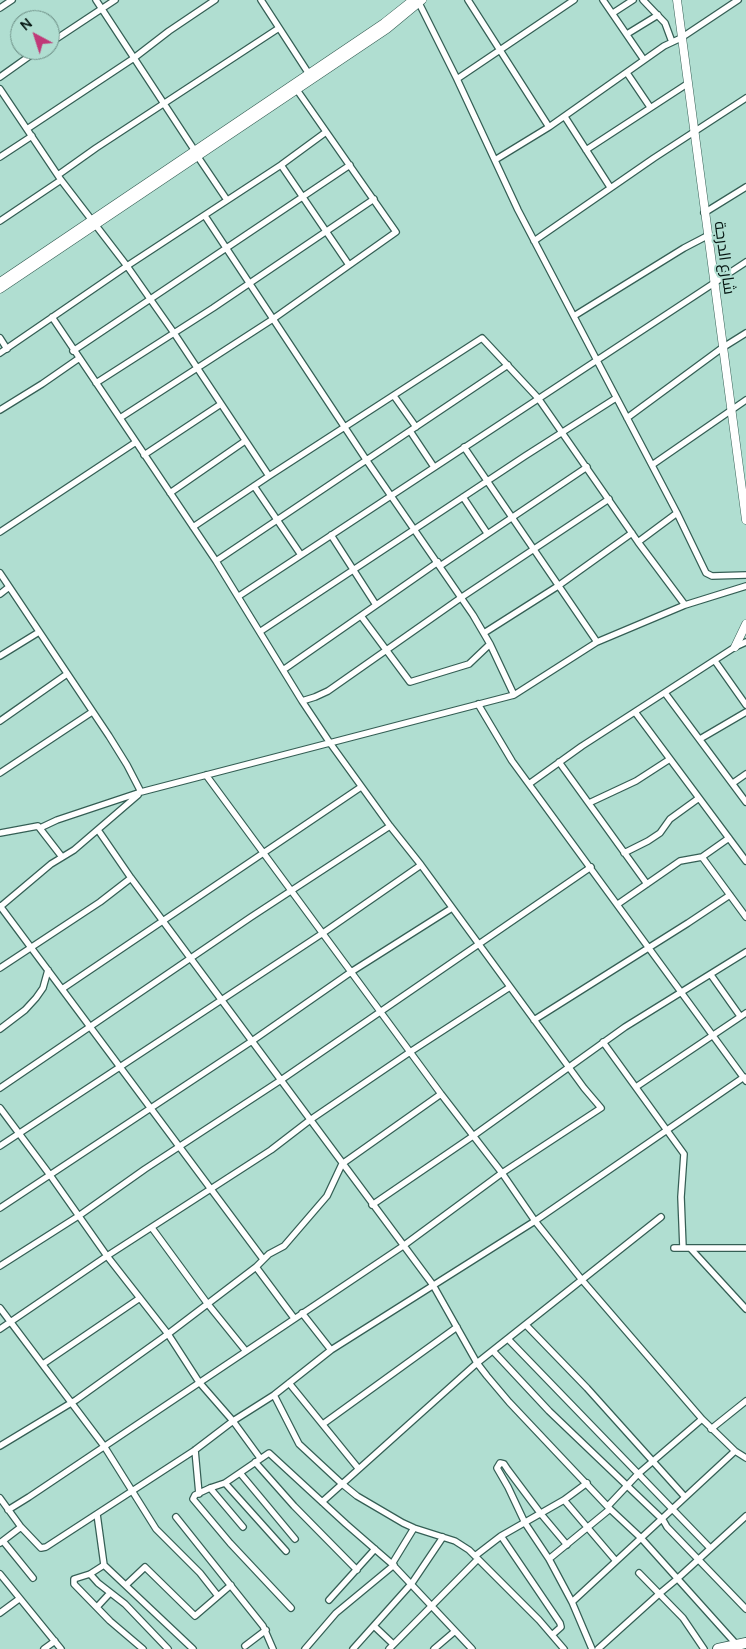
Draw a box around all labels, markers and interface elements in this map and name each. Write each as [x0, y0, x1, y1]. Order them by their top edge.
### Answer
north arrow [10, 10, 60, 60]
text: N [16, 13, 36, 34]
street label: شارع الدرجة [709, 220, 739, 296]

